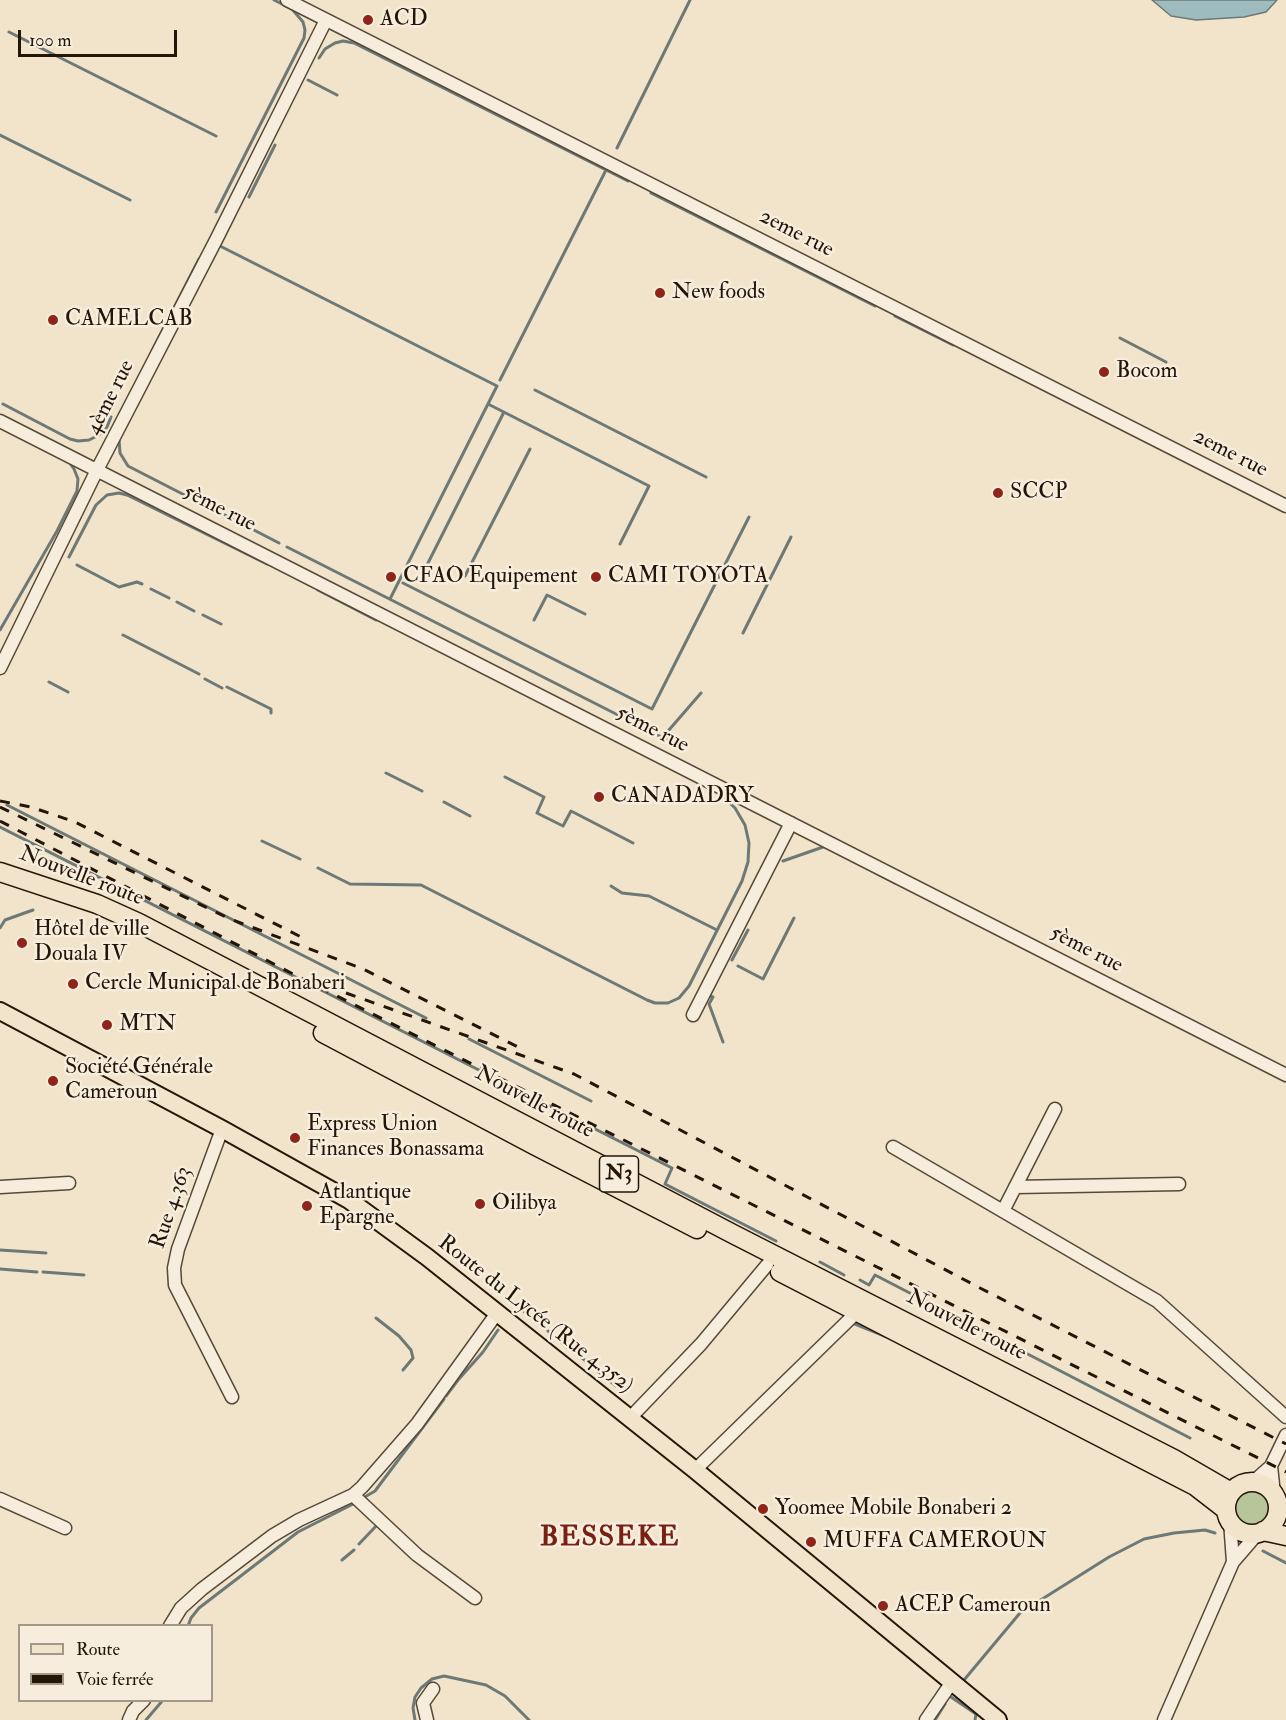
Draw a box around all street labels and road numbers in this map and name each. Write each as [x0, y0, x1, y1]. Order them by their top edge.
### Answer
street label: 2eme rue [754, 204, 838, 264]
street label: 4ème rue [81, 356, 141, 440]
street label: 2eme rue [1188, 424, 1272, 484]
street label: 5ème rue [178, 479, 260, 539]
street label: 5ème rue [611, 700, 693, 760]
street label: Nouvelle route [15, 841, 147, 913]
street label: 5ème rue [1045, 920, 1127, 980]
street label: Nouvelle route [470, 1061, 598, 1145]
road number: N3 [600, 1156, 638, 1192]
street label: Rue 4.363 [146, 1163, 198, 1253]
street label: Route du Lycée (Rue 4.352) [432, 1230, 638, 1400]
street label: Nouvelle route [902, 1284, 1030, 1368]

